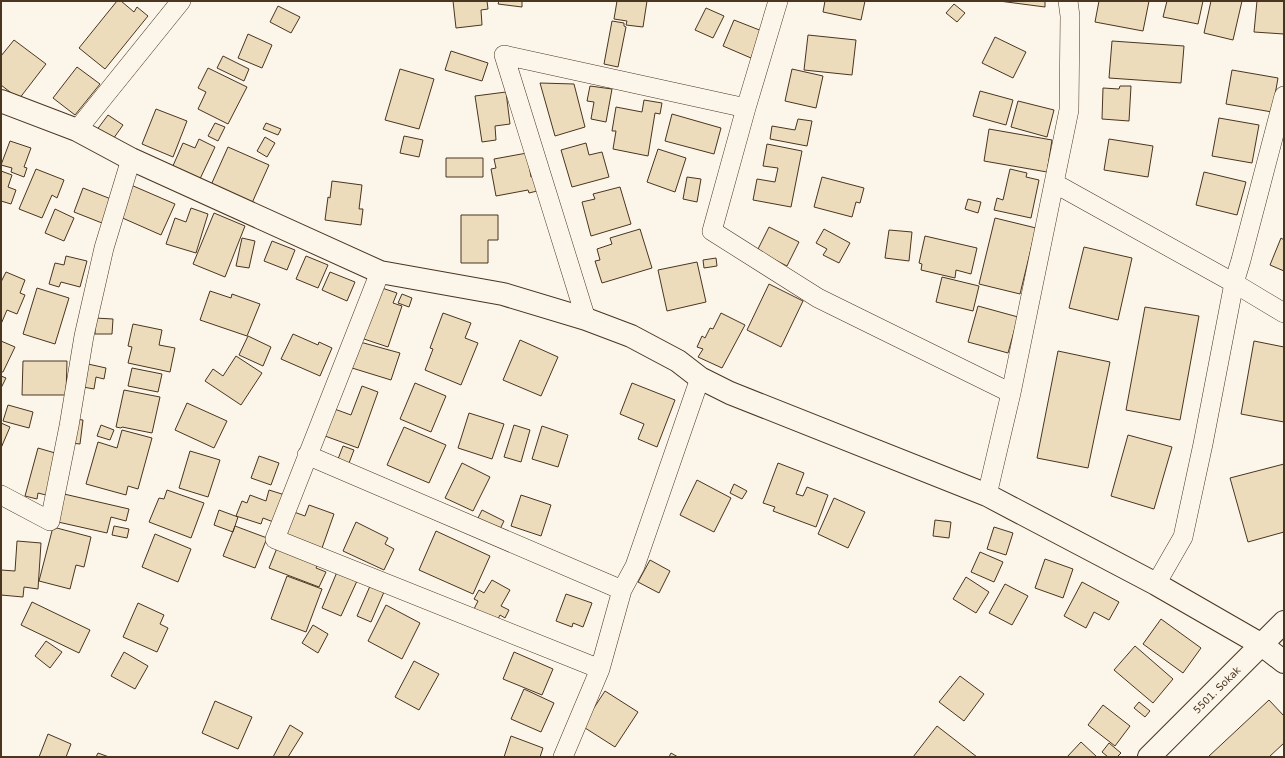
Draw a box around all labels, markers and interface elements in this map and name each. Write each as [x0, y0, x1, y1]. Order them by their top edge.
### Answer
street label: 5501. Sokak [1191, 664, 1243, 716]

